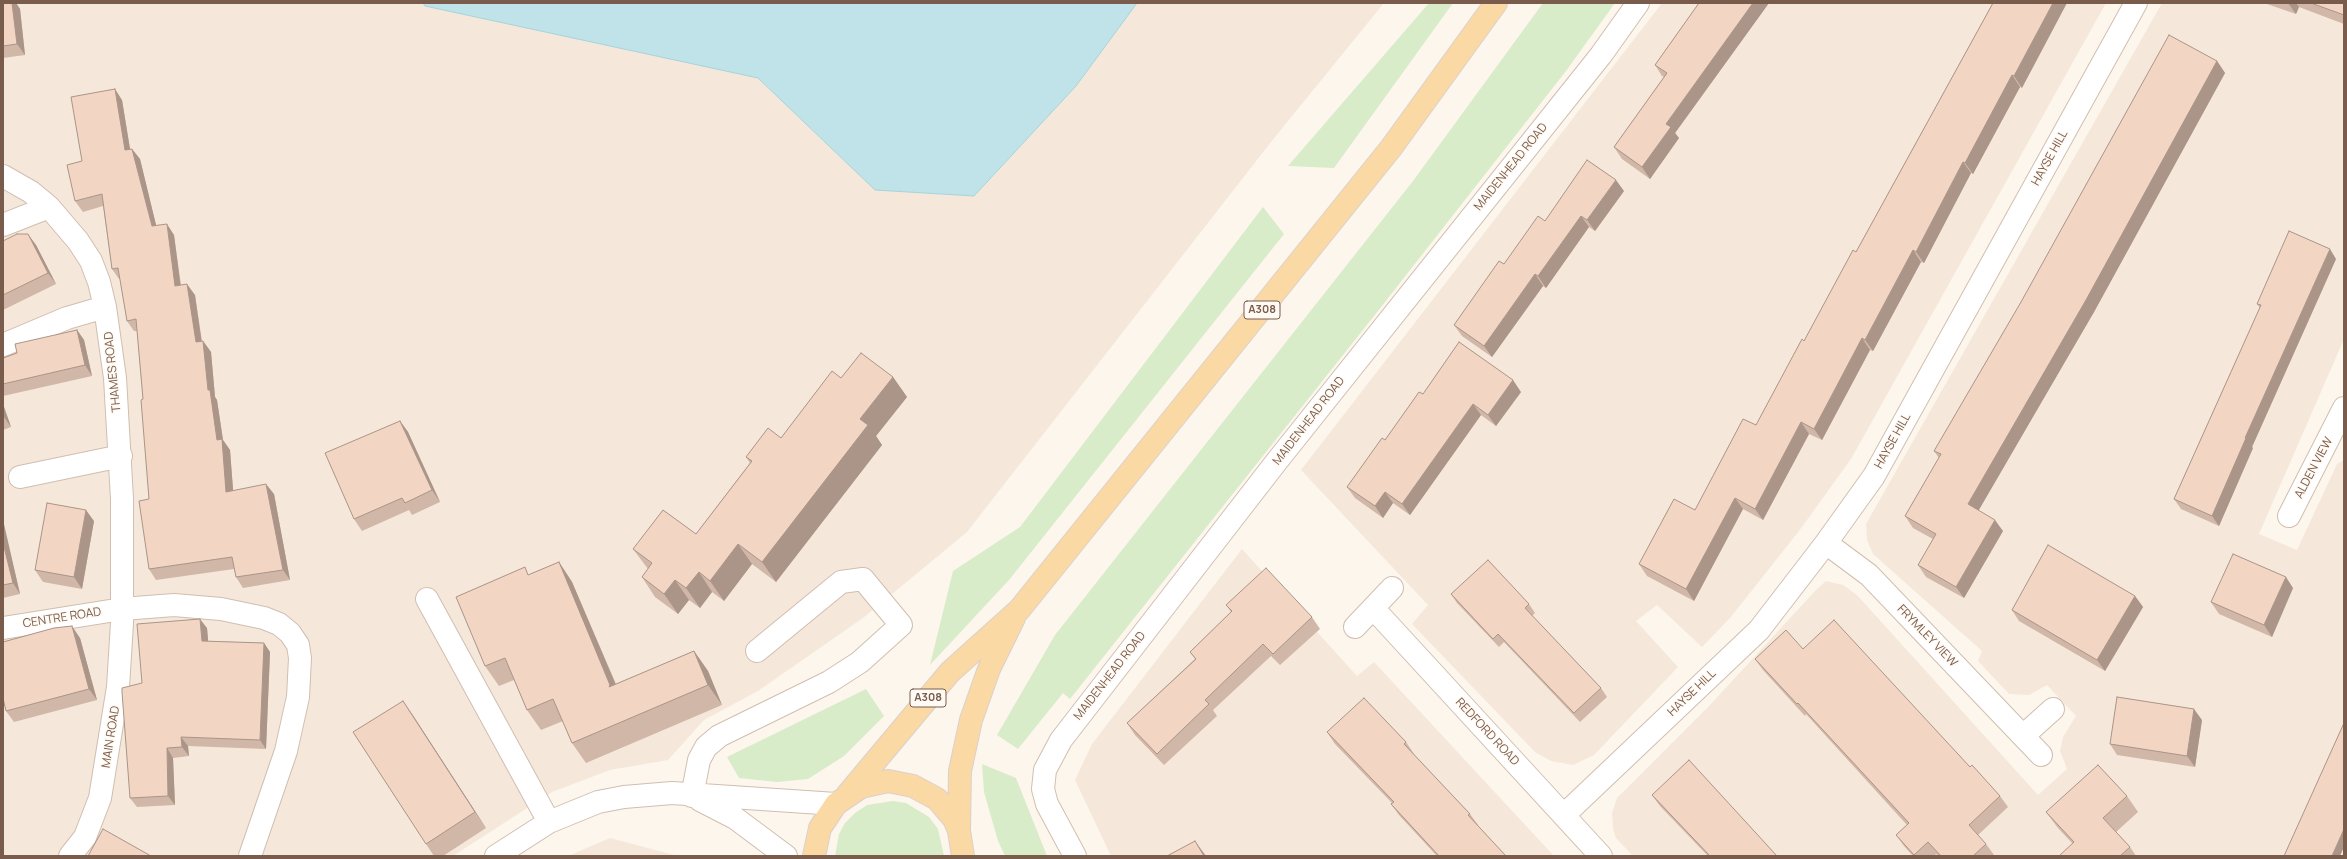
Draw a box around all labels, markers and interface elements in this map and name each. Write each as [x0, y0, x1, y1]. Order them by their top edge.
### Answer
street label: MAIDENHEAD ROAD [1471, 120, 1551, 214]
street label: HAYSE HILL [2029, 128, 2071, 188]
road number: A308 [1244, 301, 1280, 319]
street label: THAMES ROAD [102, 331, 124, 413]
street label: MAIDENHEAD ROAD [1270, 374, 1348, 468]
street label: HAYSE HILL [1872, 411, 1914, 471]
street label: ALDEN VIEW [2292, 435, 2336, 501]
street label: FRYMLEY VIEW [1894, 602, 1960, 670]
street label: CENTRE ROAD [22, 605, 102, 631]
street label: MAIDENHEAD ROAD [1071, 629, 1149, 723]
street label: HAYSE HILL [1665, 667, 1719, 719]
road number: A308 [910, 689, 946, 707]
street label: REDFORD ROAD [1452, 695, 1522, 769]
street label: MAIN ROAD [99, 705, 123, 769]

